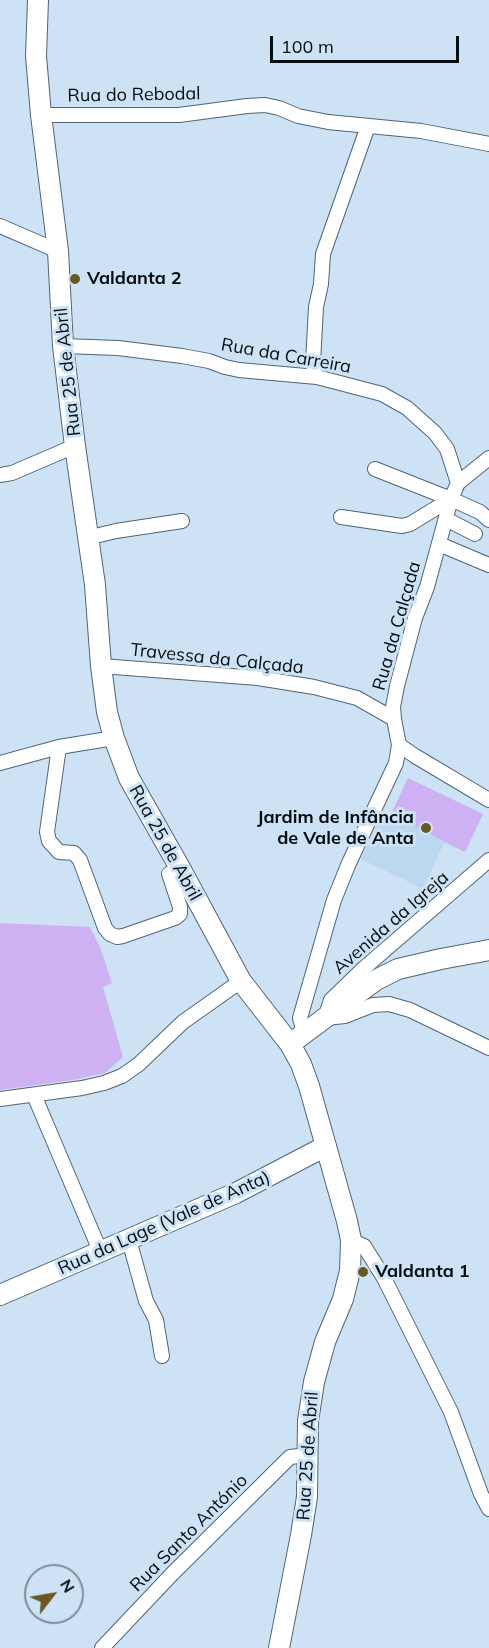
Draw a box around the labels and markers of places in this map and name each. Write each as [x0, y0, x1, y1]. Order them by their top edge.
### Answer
place label: Valdanta 2 [87, 268, 182, 290]
marker: Valdanta 2 [68, 272, 82, 286]
place label: Jardim de Infância de Vale de Anta [257, 807, 414, 850]
marker: Jardim de Infância de Vale de Anta [419, 821, 433, 835]
place label: Valdanta 1 [375, 1261, 470, 1283]
marker: Valdanta 1 [356, 1265, 370, 1279]

